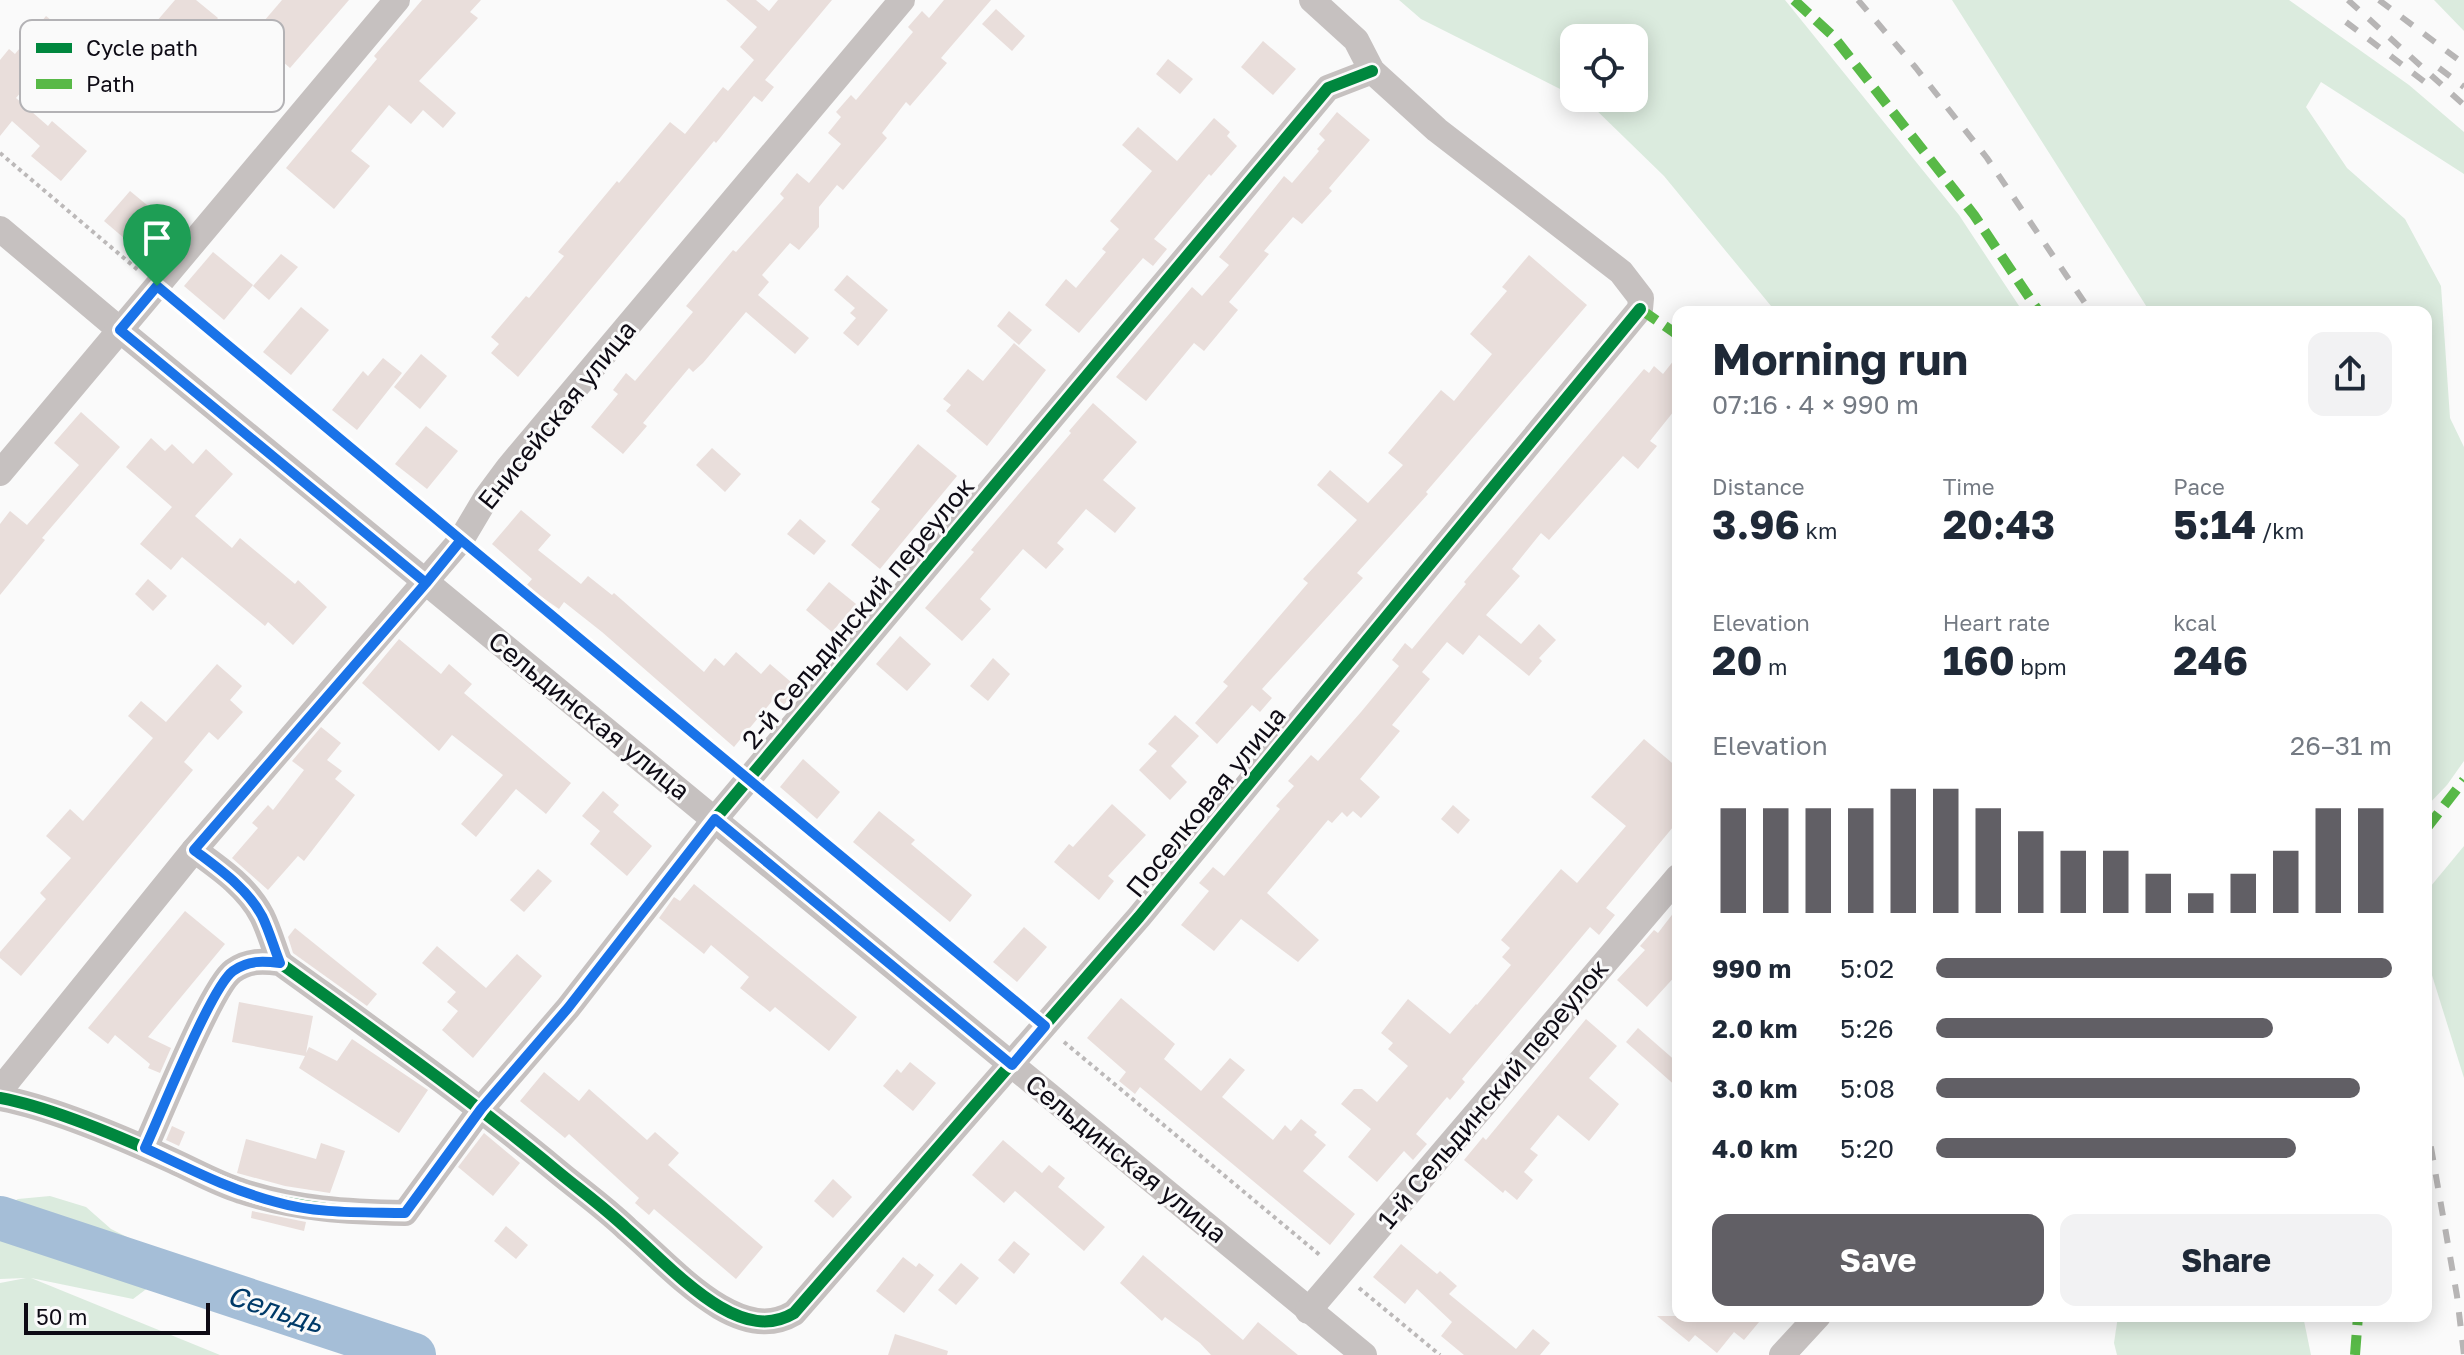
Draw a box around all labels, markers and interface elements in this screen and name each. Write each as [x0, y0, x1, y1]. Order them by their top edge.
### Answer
legend [20, 20, 284, 112]
map controls [1560, 24, 1648, 112]
button: locate [1560, 24, 1648, 112]
text: Cycle path [86, 34, 198, 61]
text: Path [86, 70, 135, 97]
pin [123, 204, 191, 286]
icon: arrive [135, 216, 179, 260]
street label: Енисейская улица [471, 314, 642, 515]
text: Morning run [1712, 332, 1968, 385]
button: share [2308, 332, 2392, 416]
text: 07:16 · 4 × 990 m [1712, 389, 1919, 420]
street label: 2-й Сельдинский переулок [735, 471, 980, 755]
text: Distance [1712, 473, 1804, 500]
text: Time [1943, 473, 1994, 500]
text: Pace [2173, 473, 2225, 500]
text: 3.96 [1712, 500, 1800, 548]
text: 20:43 [1943, 500, 2055, 548]
text: 5:14 [2173, 500, 2256, 548]
text: km [1800, 517, 1837, 544]
text: /km [2256, 517, 2304, 544]
text: Elevation [1712, 609, 1810, 636]
text: Heart rate [1943, 609, 2050, 636]
text: kcal [2173, 609, 2217, 636]
street label: Сельдинская улица [482, 625, 696, 806]
text: 20 [1712, 636, 1762, 684]
text: 160 [1943, 636, 2015, 684]
text: 246 [2173, 636, 2248, 684]
text: m [1762, 653, 1787, 680]
text: bpm [2015, 653, 2067, 680]
street label: Поселковая улица [1119, 700, 1292, 903]
text: Elevation [1712, 730, 1828, 761]
text: 26–31 m [2290, 730, 2392, 761]
street label: 1-й Сельдинский переулок [1371, 953, 1614, 1235]
text: 990 m [1712, 953, 1791, 984]
text: 5:02 [1840, 953, 1894, 984]
text: 2.0 km [1712, 1013, 1797, 1044]
text: 5:26 [1840, 1013, 1894, 1044]
street label: Сельдинская улица [1019, 1068, 1233, 1249]
text: 3.0 km [1712, 1073, 1797, 1104]
text: 5:08 [1840, 1073, 1895, 1104]
text: 4.0 km [1712, 1133, 1798, 1164]
text: 5:20 [1840, 1133, 1894, 1164]
button: Save [1712, 1214, 2044, 1306]
button: Share [2060, 1214, 2392, 1306]
water label: Сельдь [224, 1278, 328, 1340]
scale bar [24, 1299, 210, 1335]
text: 50 m [36, 1303, 87, 1330]

